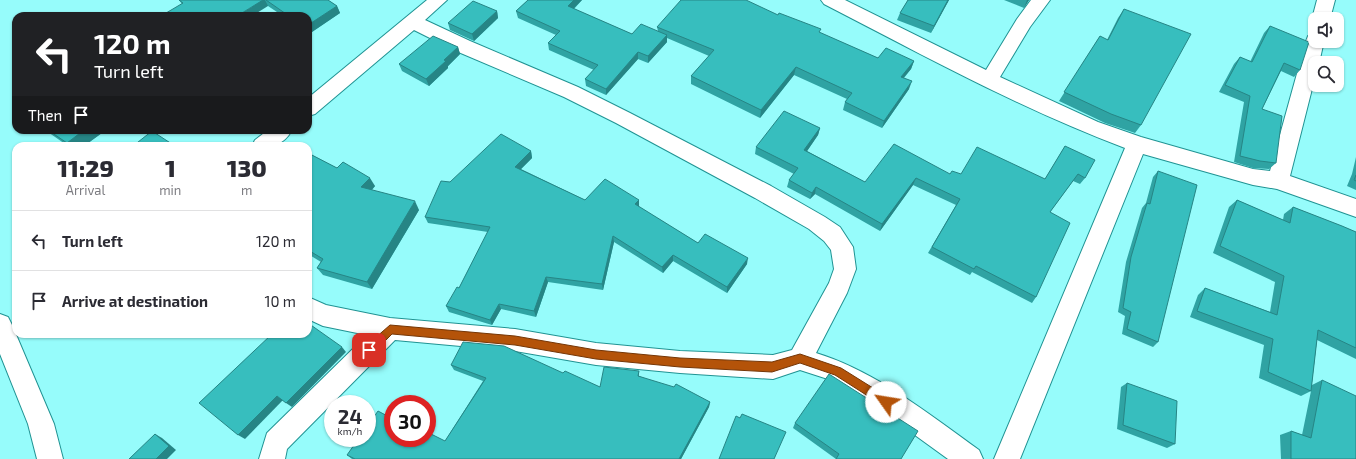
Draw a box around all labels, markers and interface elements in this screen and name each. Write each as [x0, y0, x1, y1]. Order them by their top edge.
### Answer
map controls [1308, 12, 1344, 92]
button: sound [1308, 12, 1344, 48]
text: 120 m [94, 26, 171, 60]
icon: left [28, 28, 80, 80]
button: search [1308, 56, 1344, 92]
text: Turn left [94, 60, 164, 82]
icon: arrive [70, 104, 92, 126]
text: Then [28, 106, 62, 124]
text: 11:29 [57, 153, 114, 182]
text: 1 [165, 153, 176, 182]
text: 130 [227, 153, 267, 182]
text: Arrival [66, 182, 105, 198]
text: min [159, 182, 181, 198]
text: m [241, 182, 252, 198]
icon: left [28, 230, 50, 252]
text: Turn left [62, 232, 123, 250]
text: 120 m [256, 232, 296, 250]
icon: arrive [28, 290, 50, 312]
text: Arrive at destination [62, 292, 208, 310]
text: 10 m [264, 292, 296, 310]
pin [352, 333, 386, 367]
icon: arrive [358, 339, 380, 361]
position arrow [865, 381, 907, 423]
speed limit sign: 30 [384, 395, 436, 447]
text: 24 [338, 404, 362, 428]
text: km/h [338, 425, 362, 437]

